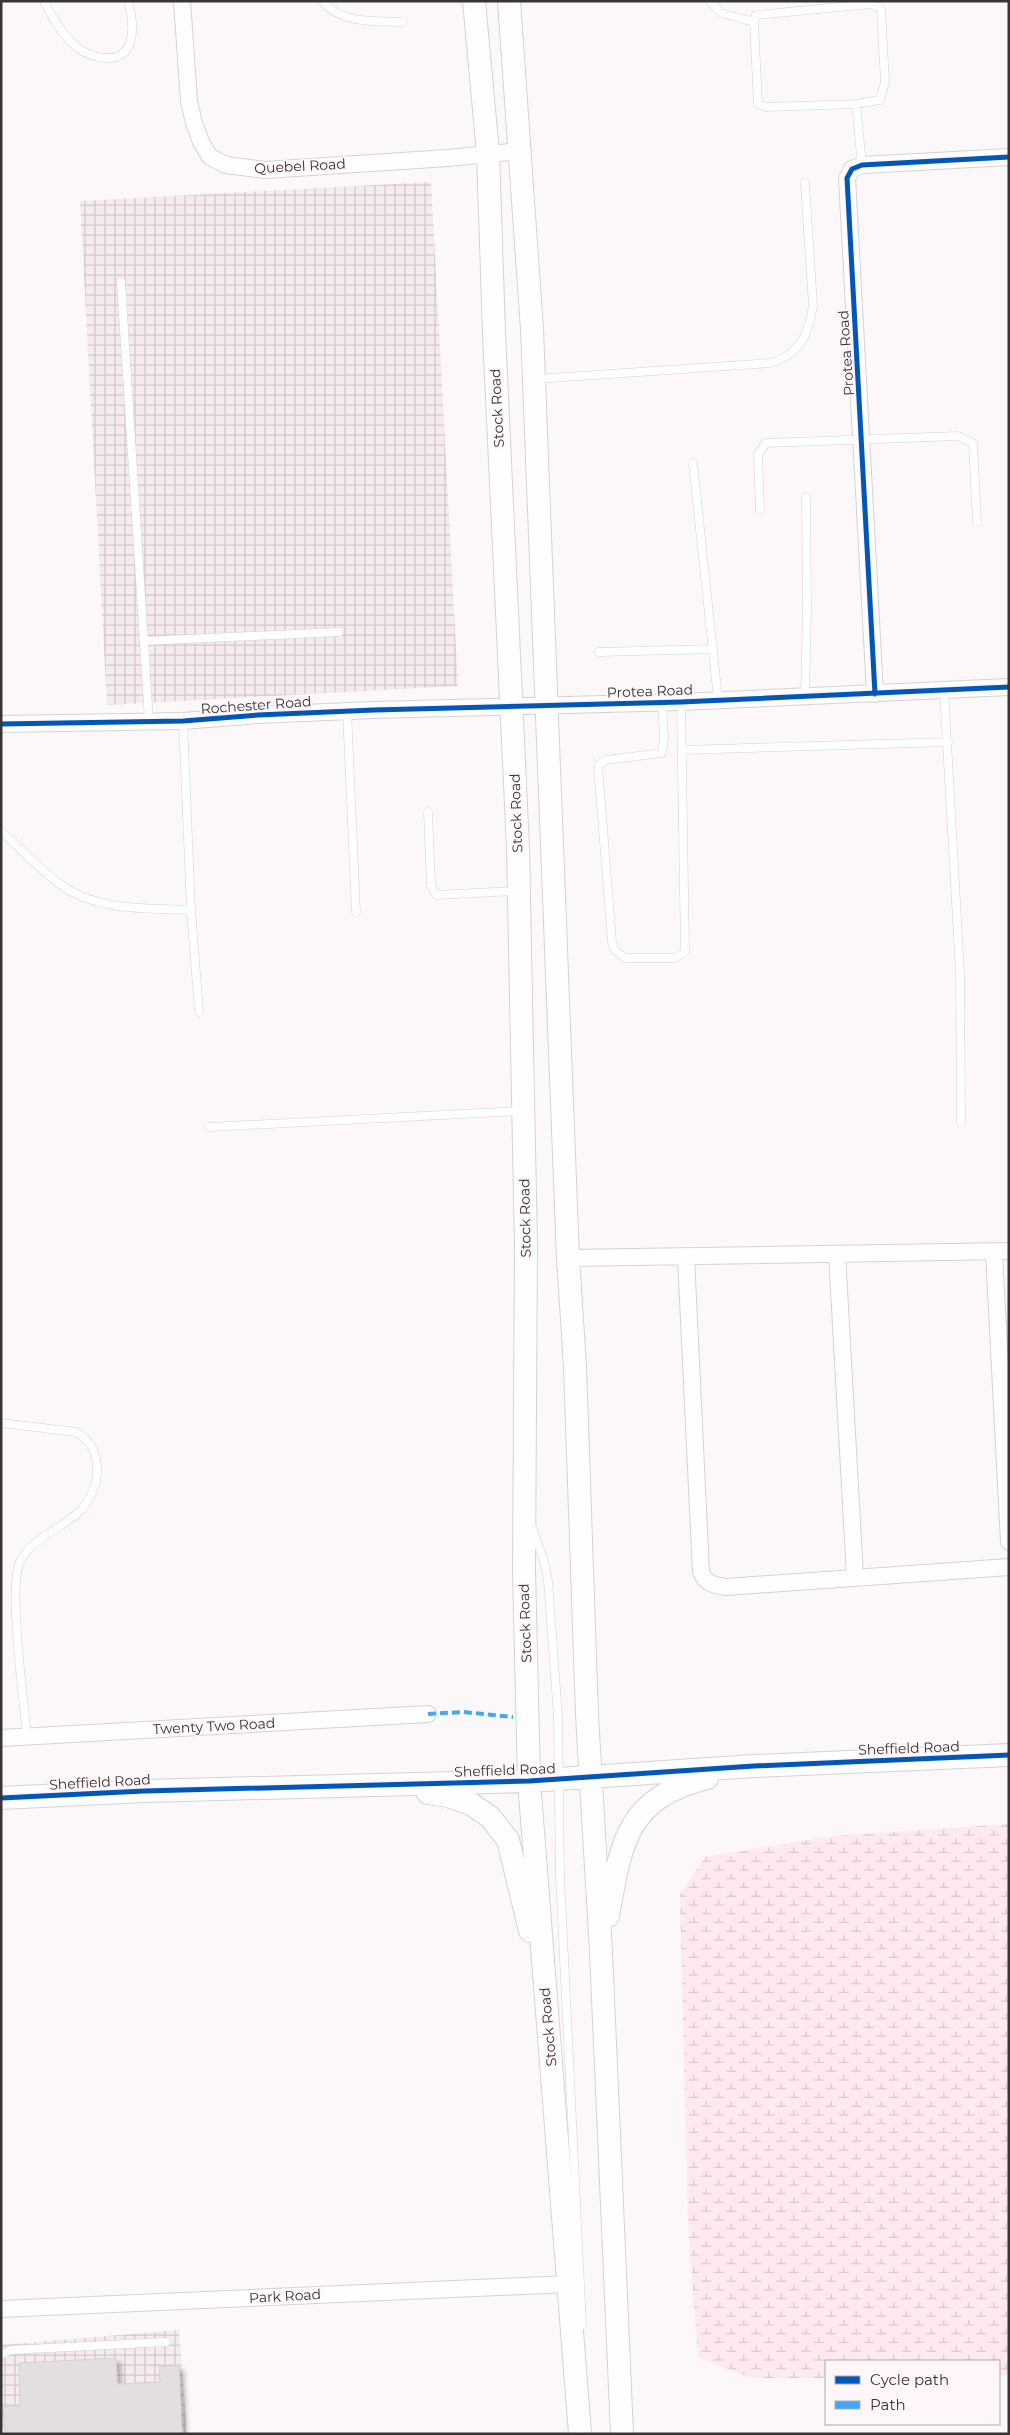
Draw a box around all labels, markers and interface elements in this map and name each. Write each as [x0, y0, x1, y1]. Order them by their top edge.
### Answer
street label: Quebel Road [254, 155, 346, 177]
street label: Protea Road [834, 309, 858, 397]
street label: Stock Road [486, 368, 508, 448]
street label: Protea Road [607, 681, 693, 701]
street label: Rochester Road [200, 692, 312, 718]
street label: Stock Road [506, 773, 526, 853]
street label: Stock Road [515, 1178, 535, 1258]
street label: Stock Road [515, 1583, 535, 1663]
street label: Twenty Two Road [152, 1714, 276, 1738]
street label: Sheffield Road [858, 1737, 960, 1759]
street label: Sheffield Road [454, 1759, 556, 1781]
street label: Sheffield Road [49, 1770, 151, 1794]
street label: Stock Road [536, 1987, 560, 2067]
street label: Park Road [248, 2285, 322, 2307]
legend [825, 2360, 1000, 2425]
text: Cycle path [870, 2370, 949, 2389]
text: Path [870, 2395, 906, 2414]

